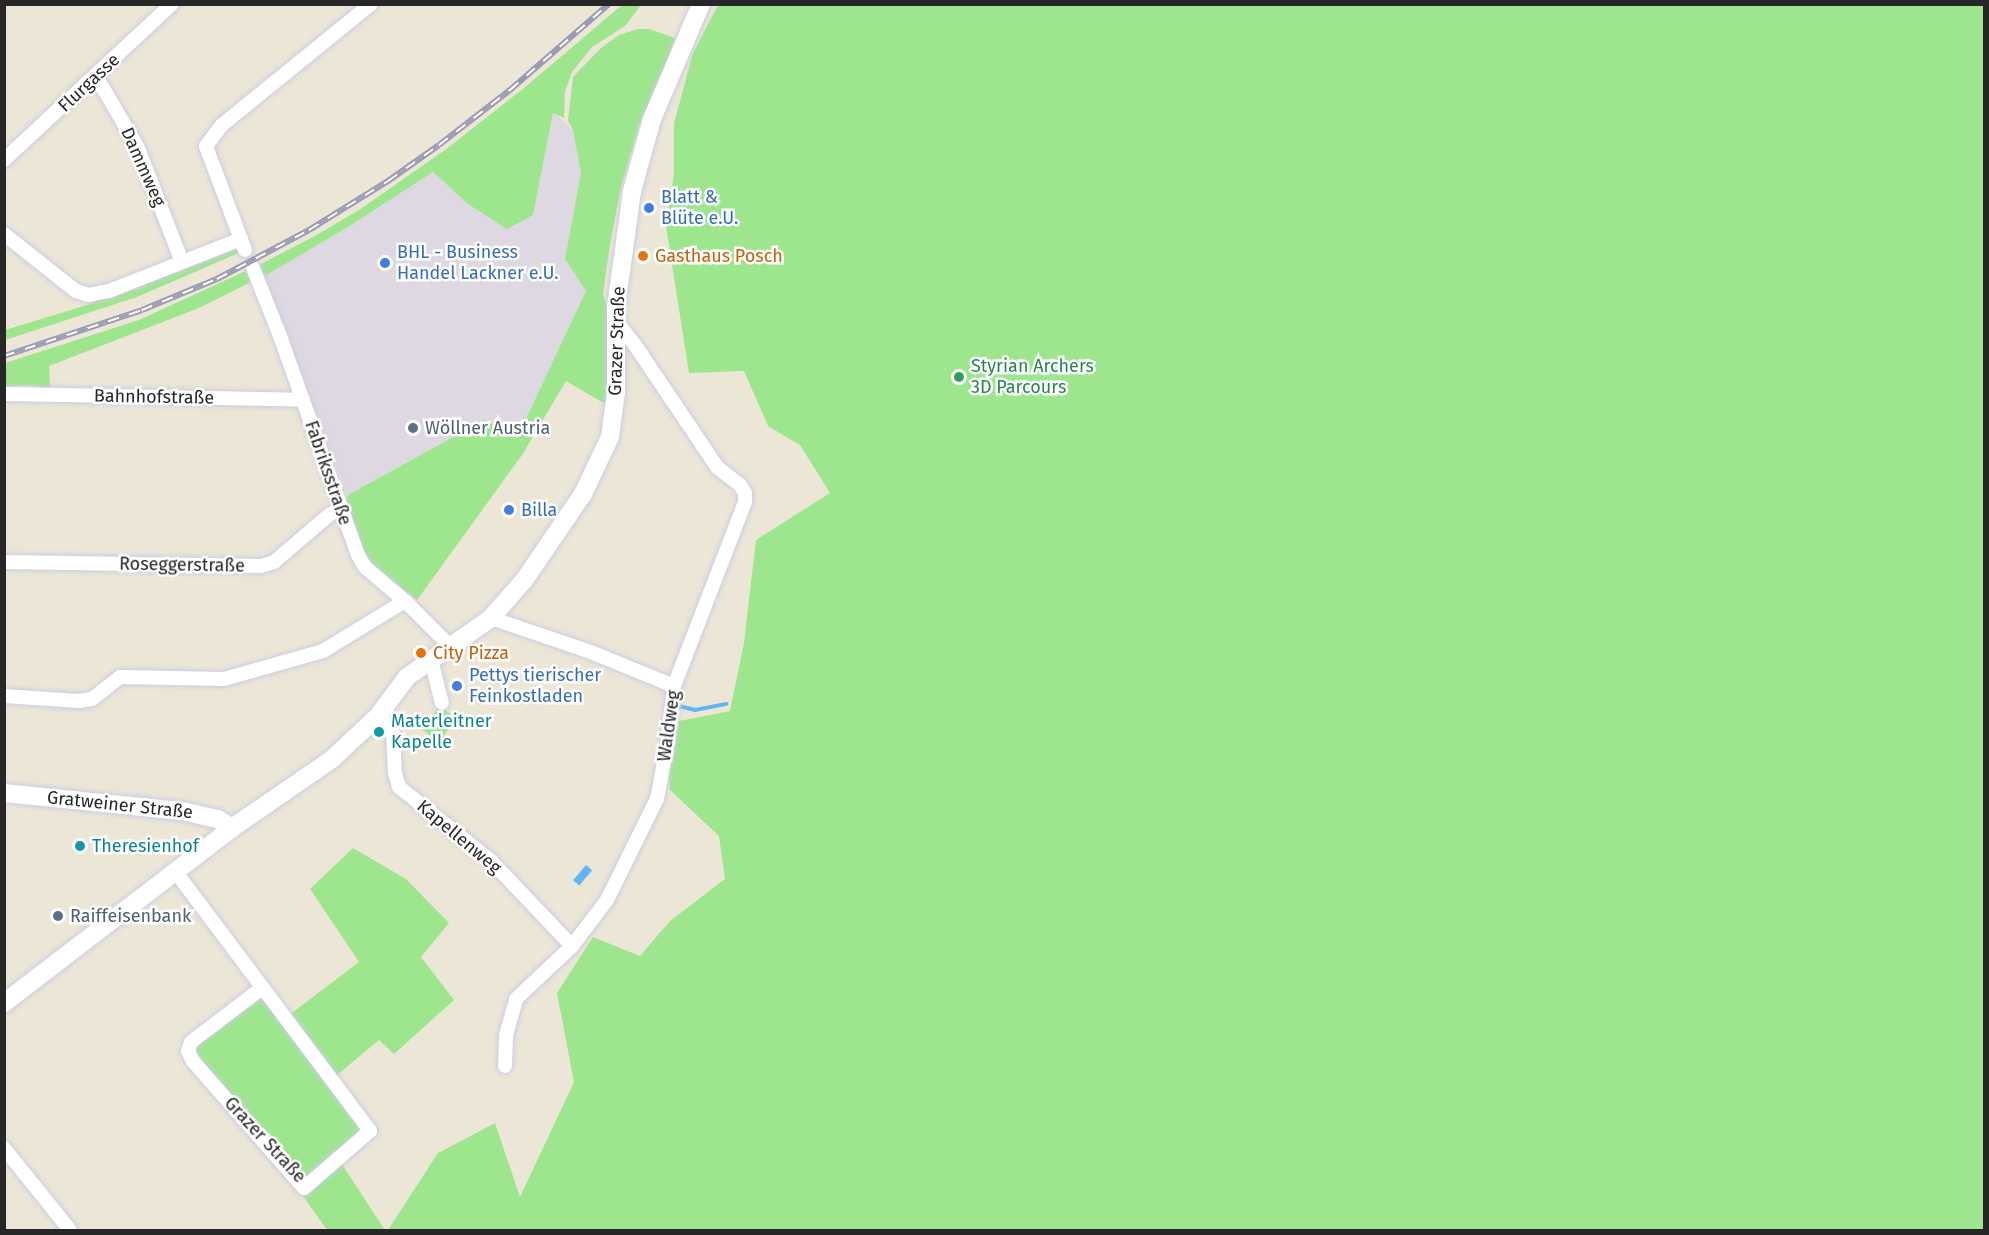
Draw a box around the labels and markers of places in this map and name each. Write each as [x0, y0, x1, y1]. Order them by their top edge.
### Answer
place label: Blatt & Blüte e.U. [661, 187, 738, 230]
marker: Blatt & Blüte e.U. [642, 201, 656, 215]
place label: BHL - Business Handel Lackner e.U. [397, 242, 558, 284]
place label: Gasthaus Posch [655, 245, 783, 267]
marker: Gasthaus Posch [636, 249, 650, 263]
marker: BHL - Business Handel Lackner e.U. [378, 256, 392, 270]
place label: Styrian Archers 3D Parcours [971, 356, 1094, 398]
marker: Styrian Archers 3D Parcours [952, 370, 966, 384]
place label: Wöllner Austria [425, 417, 550, 439]
marker: Wöllner Austria [406, 421, 420, 435]
place label: Billa [521, 499, 557, 521]
marker: Billa [502, 503, 516, 517]
place label: City Pizza [433, 642, 509, 664]
marker: City Pizza [414, 646, 428, 660]
place label: Pettys tierischer Feinkostladen [469, 665, 601, 708]
marker: Pettys tierischer Feinkostladen [450, 679, 464, 693]
place label: Materleitner Kapelle [391, 711, 492, 754]
marker: Materleitner Kapelle [372, 725, 386, 739]
place label: Theresienhof [92, 835, 199, 857]
marker: Theresienhof [73, 839, 87, 853]
place label: Raiffeisenbank [70, 905, 191, 927]
marker: Raiffeisenbank [51, 909, 65, 923]

